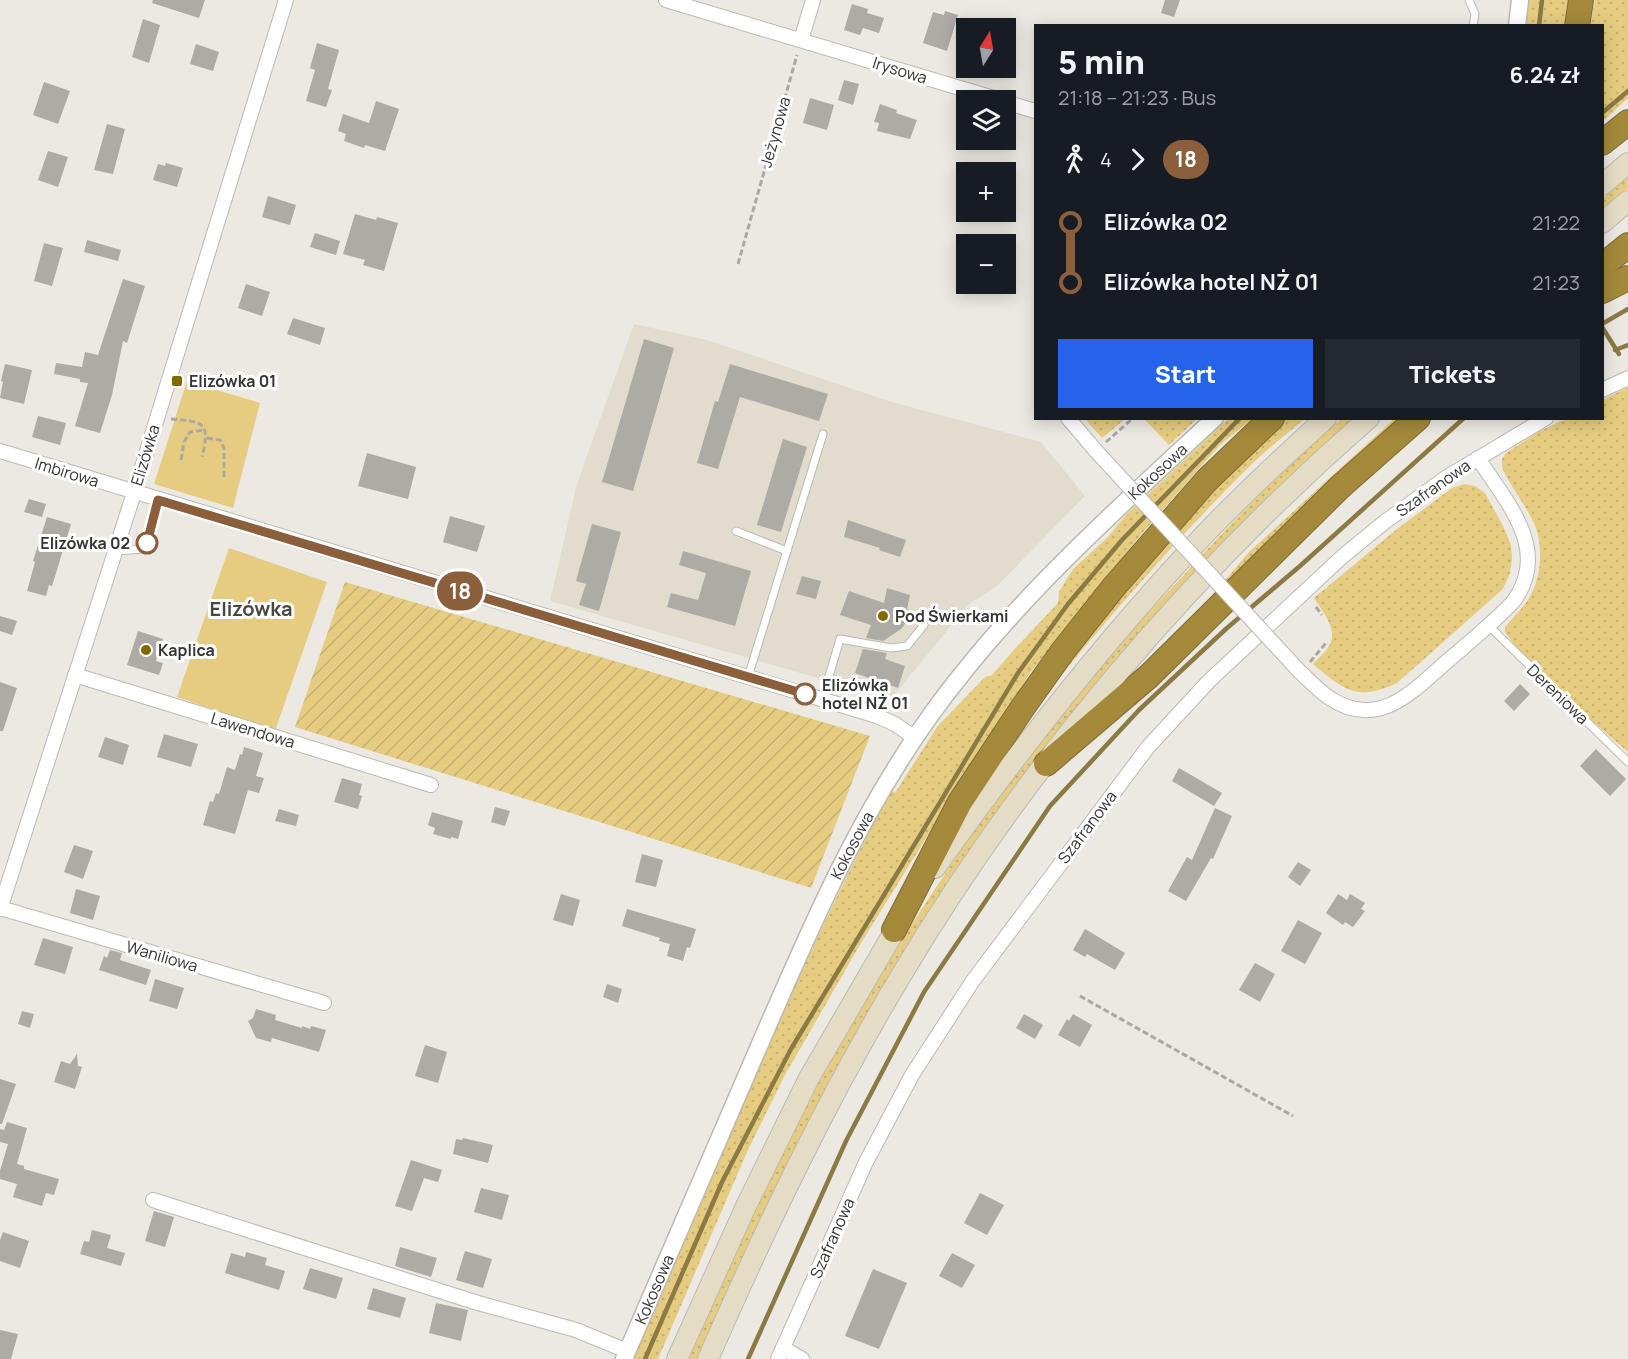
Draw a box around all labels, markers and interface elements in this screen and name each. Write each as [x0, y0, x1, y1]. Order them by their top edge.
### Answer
north arrow [956, 18, 1016, 78]
map controls [956, 18, 1016, 294]
text: 5 min [1058, 39, 1145, 84]
street label: Irysowa [870, 51, 930, 89]
text: 6.24 zł [1510, 60, 1580, 90]
text: 21:18 – 21:23 · Bus [1058, 84, 1216, 111]
button: layers [956, 90, 1016, 150]
street label: Jeżynowa [754, 94, 796, 170]
icon: walk [1058, 143, 1091, 176]
icon: forward [1121, 143, 1154, 176]
text: 18 [1175, 145, 1197, 173]
text: 4 [1100, 146, 1112, 173]
button: + [956, 162, 1016, 222]
text: Elizówka 02 [1104, 207, 1227, 237]
text: 21:22 [1532, 209, 1580, 236]
button: − [956, 234, 1016, 294]
text: Elizówka hotel NŻ 01 [1104, 267, 1319, 297]
text: 21:23 [1532, 269, 1580, 296]
button: Start [1058, 339, 1313, 408]
button: Tickets [1325, 339, 1580, 408]
place label: Elizówka 01 [189, 370, 276, 392]
marker: Elizówka 01 [170, 374, 184, 388]
street label: Elizówka [125, 422, 165, 488]
street label: Kokosowa [1123, 438, 1192, 504]
street label: Imbirowa [32, 452, 102, 492]
street label: Szafranowa [1391, 454, 1475, 522]
place label: Elizówka 02 [40, 532, 130, 554]
marker: Elizówka 02 [136, 532, 158, 554]
line badge: 18 [433, 572, 487, 610]
text: 18 [449, 577, 471, 605]
district label: Elizówka [209, 595, 293, 622]
place label: Pod Świerkami [895, 605, 1009, 627]
marker: Pod Świerkami [876, 609, 890, 623]
place label: Kaplica [158, 639, 215, 661]
marker: Kaplica [139, 643, 153, 657]
street label: Dereniowa [1522, 659, 1594, 729]
place label: Elizówka hotel NŻ 01 [822, 674, 909, 714]
marker: Elizówka hotel NŻ 01 [794, 683, 816, 705]
street label: Lawendowa [208, 707, 298, 753]
street label: Szafranowa [1052, 786, 1122, 868]
street label: Kokosowa [825, 807, 879, 883]
street label: Waniliowa [124, 935, 200, 977]
street label: Szafranowa [804, 1194, 860, 1282]
street label: Kokosowa [629, 1251, 679, 1328]

